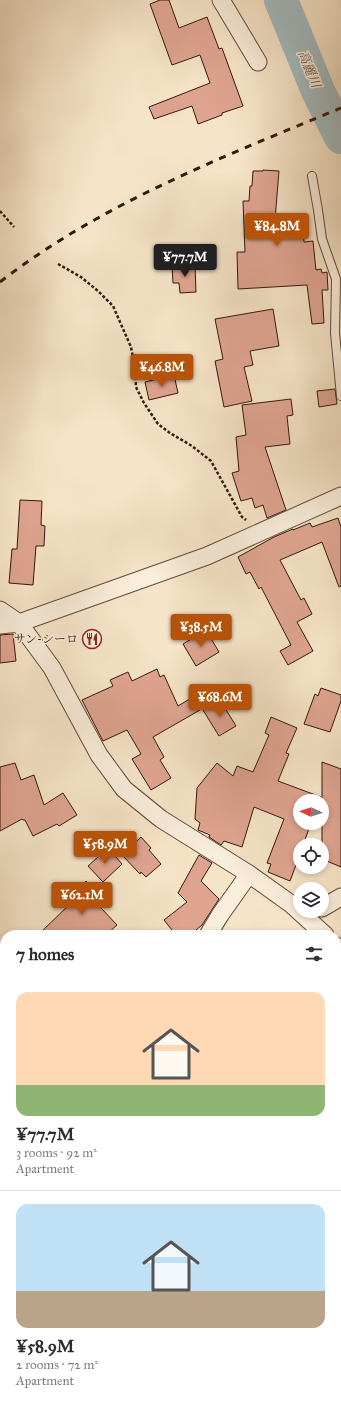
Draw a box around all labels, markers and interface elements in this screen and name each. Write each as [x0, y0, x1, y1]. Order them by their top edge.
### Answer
water label: 高麗川 [294, 48, 324, 92]
pin: ¥84.8M [244, 213, 310, 247]
text: ¥84.8M [254, 218, 300, 234]
pin: ¥77.7M [152, 244, 218, 278]
text: ¥77.7M [163, 249, 207, 265]
pin: ¥46.8M [129, 354, 195, 388]
text: ¥46.8M [139, 359, 185, 375]
pin: ¥38.5M [168, 614, 234, 648]
text: ¥38.5M [180, 619, 222, 635]
restaurant icon: サン-シーロ [81, 628, 103, 650]
place label: サン-シーロ [14, 632, 78, 646]
pin: ¥68.6M [187, 684, 253, 718]
text: ¥68.6M [198, 689, 242, 705]
north arrow [293, 794, 329, 830]
map controls [293, 794, 329, 918]
pin: ¥58.9M [72, 831, 138, 865]
text: ¥58.9M [83, 836, 127, 852]
button: locate [293, 838, 329, 874]
pin: ¥62.1M [49, 882, 115, 916]
button: layers [293, 882, 329, 918]
text: ¥62.1M [60, 887, 104, 903]
icon: filters [303, 943, 325, 965]
text: 7 homes [16, 944, 74, 965]
icon: home [135, 1018, 207, 1090]
text: ¥77.7M [16, 1124, 74, 1145]
text: 3 rooms · 92 m² [16, 1145, 97, 1161]
text: Apartment [16, 1161, 74, 1177]
icon: home [135, 1230, 207, 1302]
text: ¥58.9M [16, 1336, 74, 1357]
text: 2 rooms · 72 m² [16, 1357, 98, 1373]
text: Apartment [16, 1373, 74, 1389]

